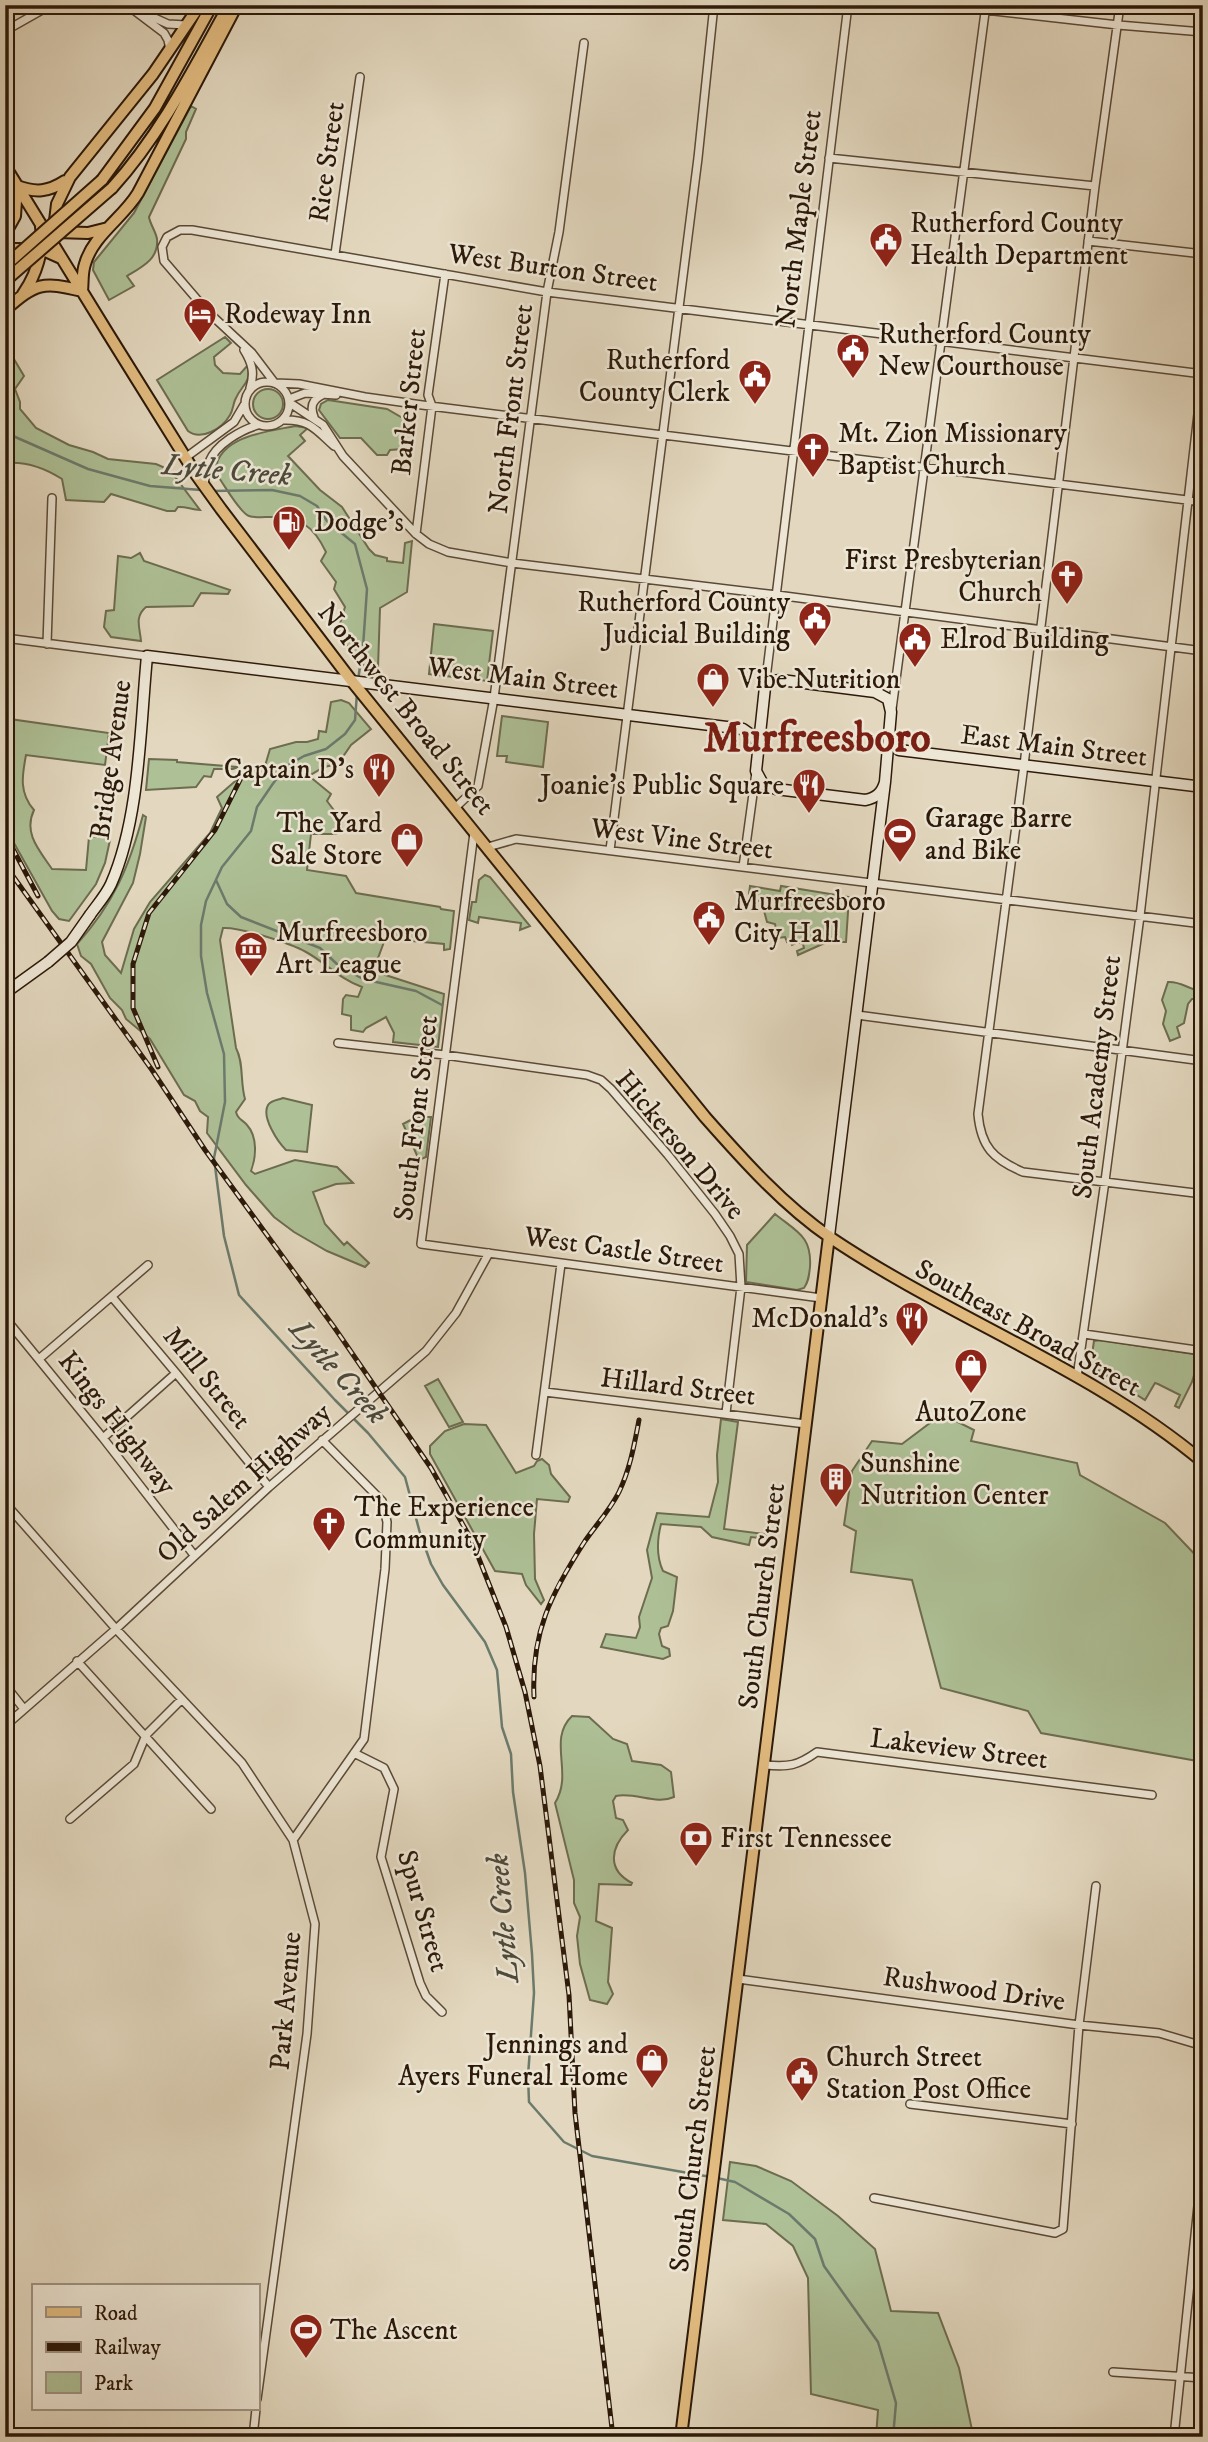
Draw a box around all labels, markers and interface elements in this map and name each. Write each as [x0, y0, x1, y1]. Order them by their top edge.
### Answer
street label: Rice Street [301, 99, 353, 225]
street label: North Maple Street [768, 108, 830, 330]
place label: Rutherford County Health Department [910, 206, 1128, 273]
public building icon: Rutherford County Health Department [867, 220, 905, 269]
street label: West Burton Street [445, 236, 660, 300]
hotel icon: Rodeway Inn [181, 295, 219, 344]
place label: Rodeway Inn [224, 297, 372, 332]
street label: North Front Street [481, 302, 541, 516]
place label: Rutherford County New Courthouse [878, 317, 1092, 384]
street label: Barker Street [384, 327, 434, 477]
public building icon: Rutherford County New Courthouse [834, 331, 872, 380]
place label: Rutherford County Clerk [579, 343, 730, 410]
public building icon: Rutherford County Clerk [736, 357, 774, 406]
place label: Mt. Zion Missionary Baptist Church [838, 416, 1067, 483]
church icon: Mt. Zion Missionary Baptist Church [794, 430, 832, 479]
water label: Lytle Creek [159, 447, 293, 495]
fuel station icon: Dodge's [270, 503, 308, 552]
place label: Dodge's [314, 505, 404, 540]
place label: First Presbyterian Church [844, 543, 1042, 610]
church icon: First Presbyterian Church [1048, 557, 1086, 606]
place label: Rutherford County Judicial Building [577, 585, 791, 652]
street label: Northwest Broad Street [310, 596, 502, 822]
public building icon: Rutherford County Judicial Building [796, 599, 834, 648]
public building icon: Elrod Building [896, 620, 934, 669]
place label: Elrod Building [940, 622, 1109, 657]
street label: West Main Street [425, 649, 620, 707]
shop icon: Vibe Nutrition [694, 660, 732, 709]
place label: Vibe Nutrition [737, 662, 901, 697]
street label: Bridge Avenue [82, 678, 140, 842]
district label: Murfreesboro [703, 713, 931, 765]
street label: East Main Street [959, 717, 1149, 775]
restaurant icon: Captain D's [360, 750, 398, 799]
place label: Captain D's [224, 752, 354, 787]
restaurant icon: Joanie's Public Square [790, 766, 828, 815]
place label: Joanie's Public Square [537, 768, 784, 803]
place label: Garage Barre and Bike [925, 801, 1072, 868]
place label: The Yard Sale Store [270, 806, 382, 873]
street label: West Vine Street [588, 810, 775, 868]
sports icon: Garage Barre and Bike [881, 815, 919, 864]
shop icon: The Yard Sale Store [388, 820, 426, 869]
place label: Murfreesboro City Hall [734, 884, 886, 951]
public building icon: Murfreesboro City Hall [690, 898, 728, 947]
place label: Murfreesboro Art League [276, 915, 428, 982]
museum icon: Murfreesboro Art League [232, 929, 270, 978]
street label: South Academy Street [1065, 953, 1129, 1201]
street label: South Front Street [386, 1013, 446, 1223]
street label: Hickerson Drive [607, 1063, 753, 1227]
street label: West Castle Street [521, 1219, 726, 1281]
street label: Southeast Broad Street [909, 1251, 1147, 1405]
restaurant icon: McDonald's [893, 1299, 931, 1348]
place label: McDonald's [751, 1301, 888, 1336]
water label: Lytle Creek [280, 1310, 395, 1433]
street label: Mill Street [155, 1320, 259, 1436]
street label: Kings Highway [50, 1344, 184, 1502]
shop icon: AutoZone [952, 1346, 990, 1395]
street label: Hillard Street [598, 1360, 758, 1414]
street label: Old Salem Highway [149, 1395, 339, 1571]
place label: AutoZone [915, 1395, 1027, 1430]
place label: Sunshine Nutrition Center [860, 1446, 1049, 1513]
building icon: Sunshine Nutrition Center [817, 1460, 855, 1509]
street label: South Church Street [731, 1481, 793, 1711]
place label: The Experience Community [354, 1490, 534, 1557]
church icon: The Experience Community [310, 1504, 348, 1553]
street label: Lakeview Street [868, 1721, 1050, 1777]
bank icon: First Tennessee [677, 1819, 715, 1868]
place label: First Tennessee [720, 1821, 892, 1856]
street label: Spur Street [389, 1846, 457, 1976]
water label: Lytle Creek [480, 1852, 528, 1986]
street label: Park Avenue [263, 1930, 309, 2072]
street label: Rushwood Drive [881, 1959, 1067, 2019]
place label: Jennings and Ayers Funeral Home [398, 2027, 628, 2094]
place label: Church Street Station Post Office [826, 2040, 1031, 2107]
shop icon: Jennings and Ayers Funeral Home [633, 2041, 671, 2090]
street label: South Church Street [662, 2044, 724, 2274]
public building icon: Church Street Station Post Office [783, 2054, 821, 2103]
legend [32, 2284, 259, 2410]
text: Road [94, 2301, 138, 2327]
sports icon: The Ascent [287, 2311, 325, 2360]
place label: The Ascent [330, 2313, 458, 2348]
text: Railway [94, 2335, 162, 2361]
text: Park [94, 2371, 134, 2397]

